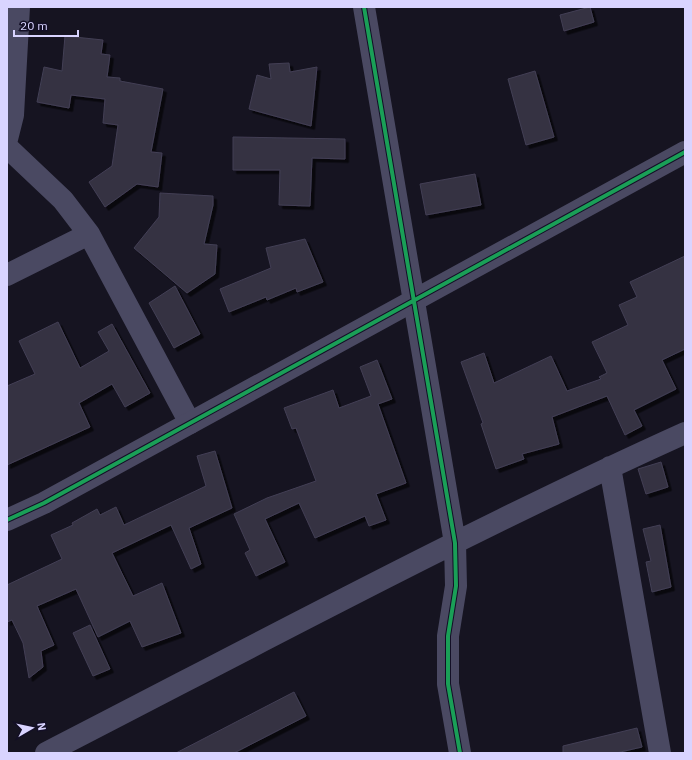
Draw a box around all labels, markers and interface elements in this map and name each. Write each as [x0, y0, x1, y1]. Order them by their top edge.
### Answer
scale bar [14, 12, 78, 38]
text: 20 m [20, 18, 48, 33]
north arrow [12, 708, 52, 748]
text: N [34, 721, 49, 731]

